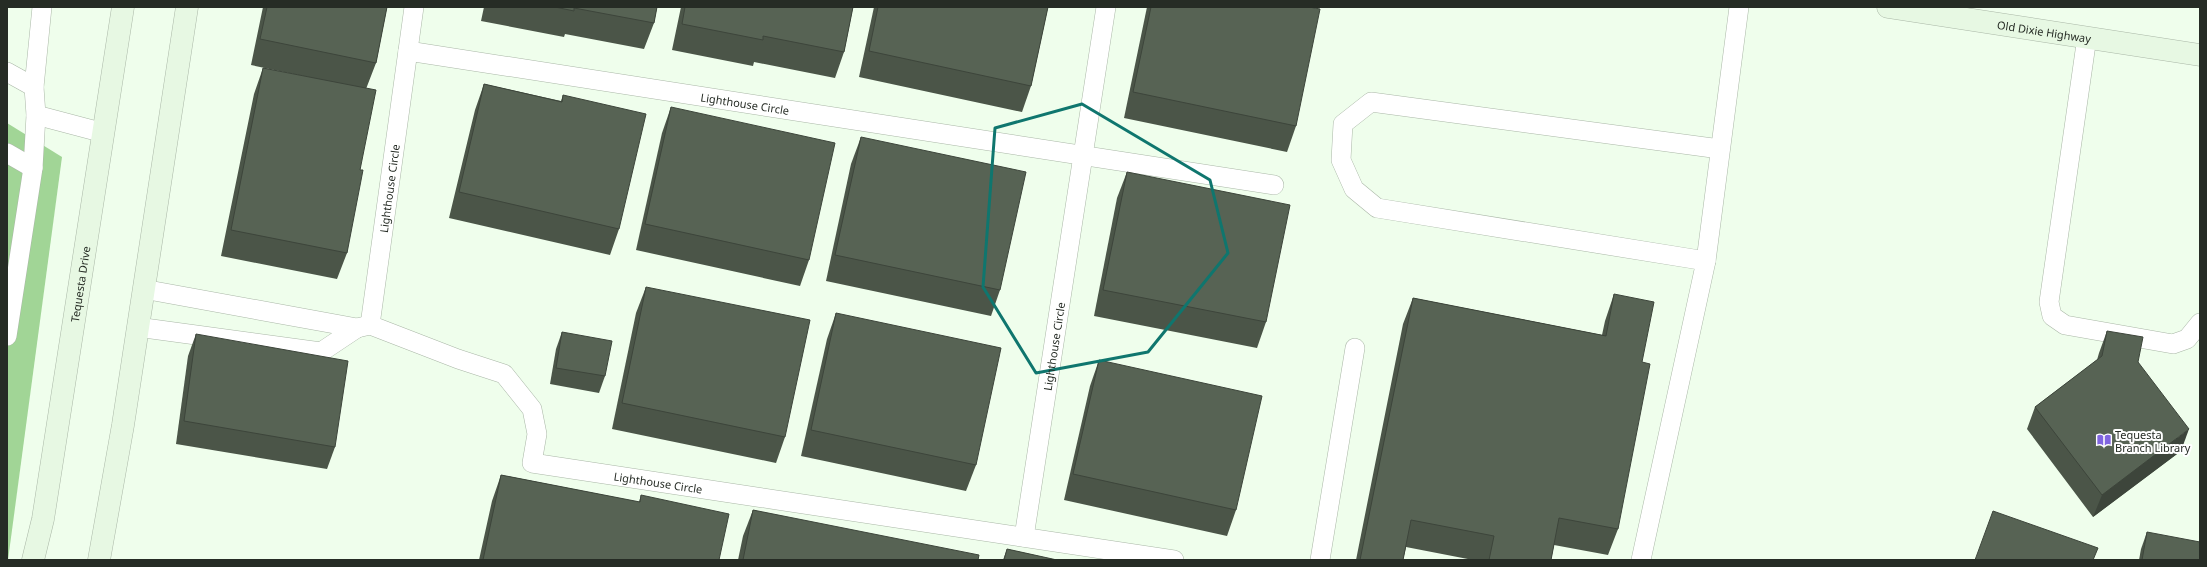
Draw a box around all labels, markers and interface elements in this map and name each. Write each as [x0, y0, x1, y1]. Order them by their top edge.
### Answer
street label: Old Dixie Highway [1996, 16, 2092, 46]
street label: Lighthouse Circle [700, 89, 790, 117]
street label: Lighthouse Circle [375, 143, 402, 234]
street label: Tequesta Drive [66, 245, 93, 323]
street label: Lighthouse Circle [1039, 301, 1068, 392]
place label: Tequesta Branch Library [2115, 427, 2191, 455]
library icon: Tequesta Branch Library [2096, 432, 2112, 448]
street label: Lighthouse Circle [613, 468, 704, 496]

